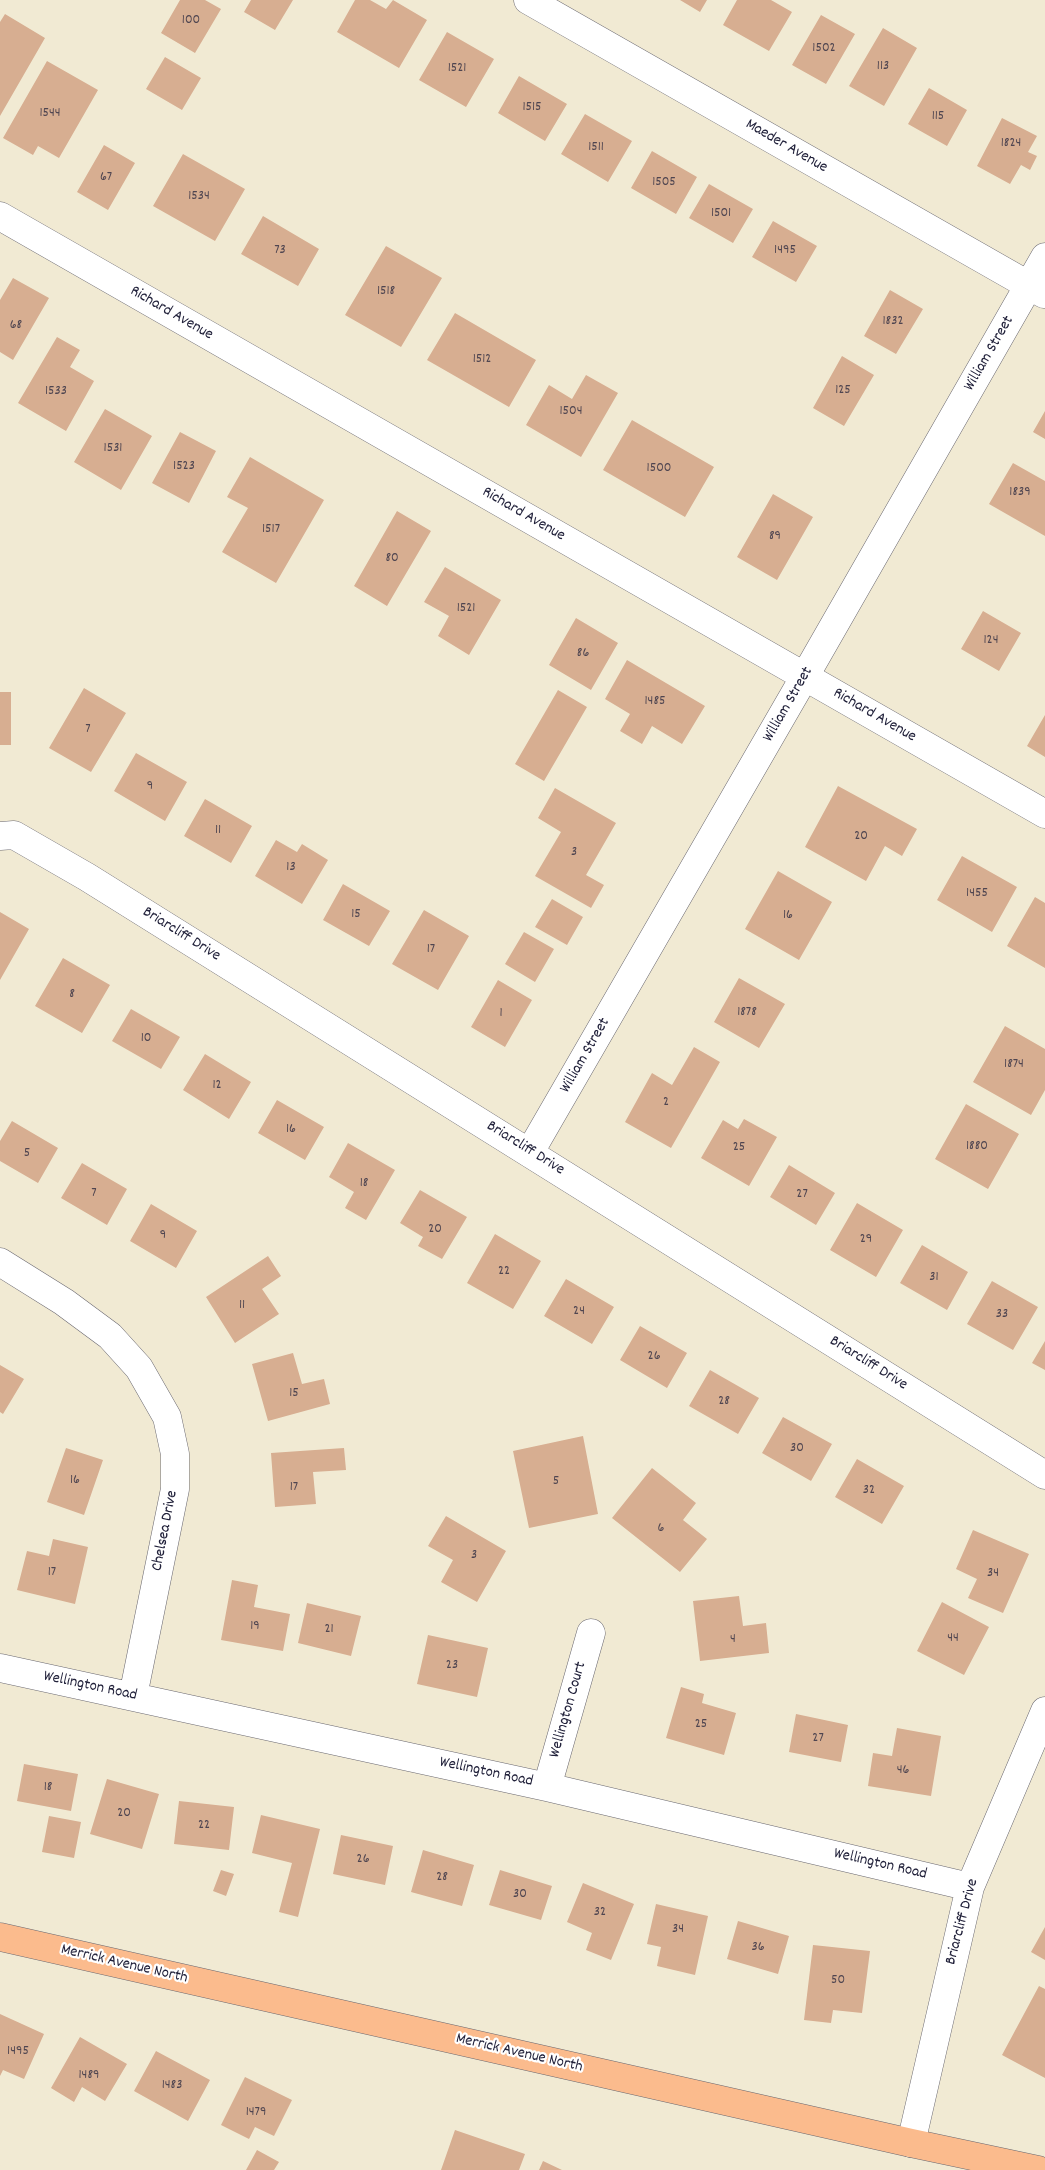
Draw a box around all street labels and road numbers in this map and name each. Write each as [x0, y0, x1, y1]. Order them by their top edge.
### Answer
street label: Maeder Avenue [741, 116, 831, 178]
street label: Richard Avenue [126, 282, 216, 346]
street label: William Street [961, 313, 1019, 395]
street label: Richard Avenue [478, 483, 568, 547]
street label: William Street [760, 664, 818, 746]
street label: Richard Avenue [829, 684, 919, 748]
street label: Briarcliff Drive [138, 903, 224, 967]
street label: William Street [557, 1015, 615, 1097]
street label: Briarcliff Drive [482, 1117, 568, 1181]
street label: Briarcliff Drive [825, 1332, 911, 1396]
street label: Chelsea Drive [149, 1489, 183, 1573]
street label: Wellington Court [546, 1660, 592, 1760]
street label: Wellington Road [41, 1668, 139, 1706]
street label: Wellington Road [437, 1754, 535, 1792]
street label: Wellington Road [831, 1845, 929, 1885]
street label: Briarcliff Drive [942, 1877, 984, 1967]
street label: Merrick Avenue North [59, 1941, 189, 1989]
street label: Merrick Avenue North [454, 2030, 584, 2078]

